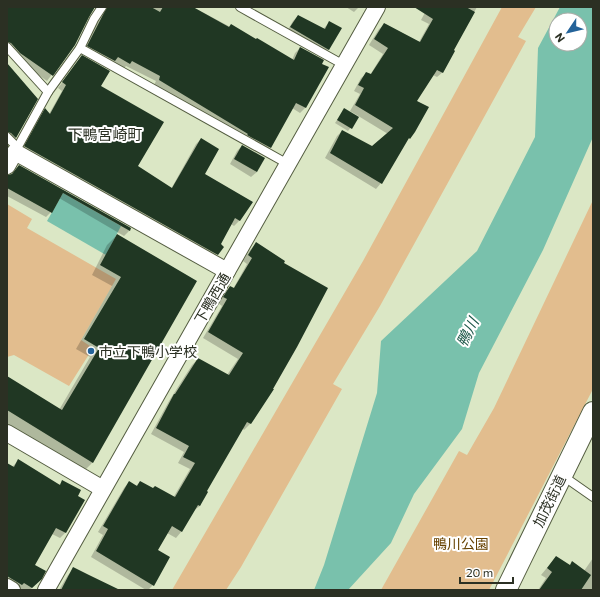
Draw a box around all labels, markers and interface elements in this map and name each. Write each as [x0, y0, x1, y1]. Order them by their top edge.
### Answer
north arrow [548, 12, 588, 52]
text: N [552, 31, 567, 45]
district label: 下鴨宮崎町 [67, 125, 143, 143]
street label: 下鴨西通 [191, 270, 233, 326]
water label: 鴨川 [452, 313, 483, 349]
place label: 市立下鴨小学校 [99, 343, 197, 360]
marker: 市立下鴨小学校 [86, 346, 96, 356]
street label: 加茂街道 [529, 472, 569, 530]
park label: 鴨川公園 [433, 535, 489, 552]
scale bar [460, 559, 513, 585]
text: 20 m [466, 565, 493, 579]

